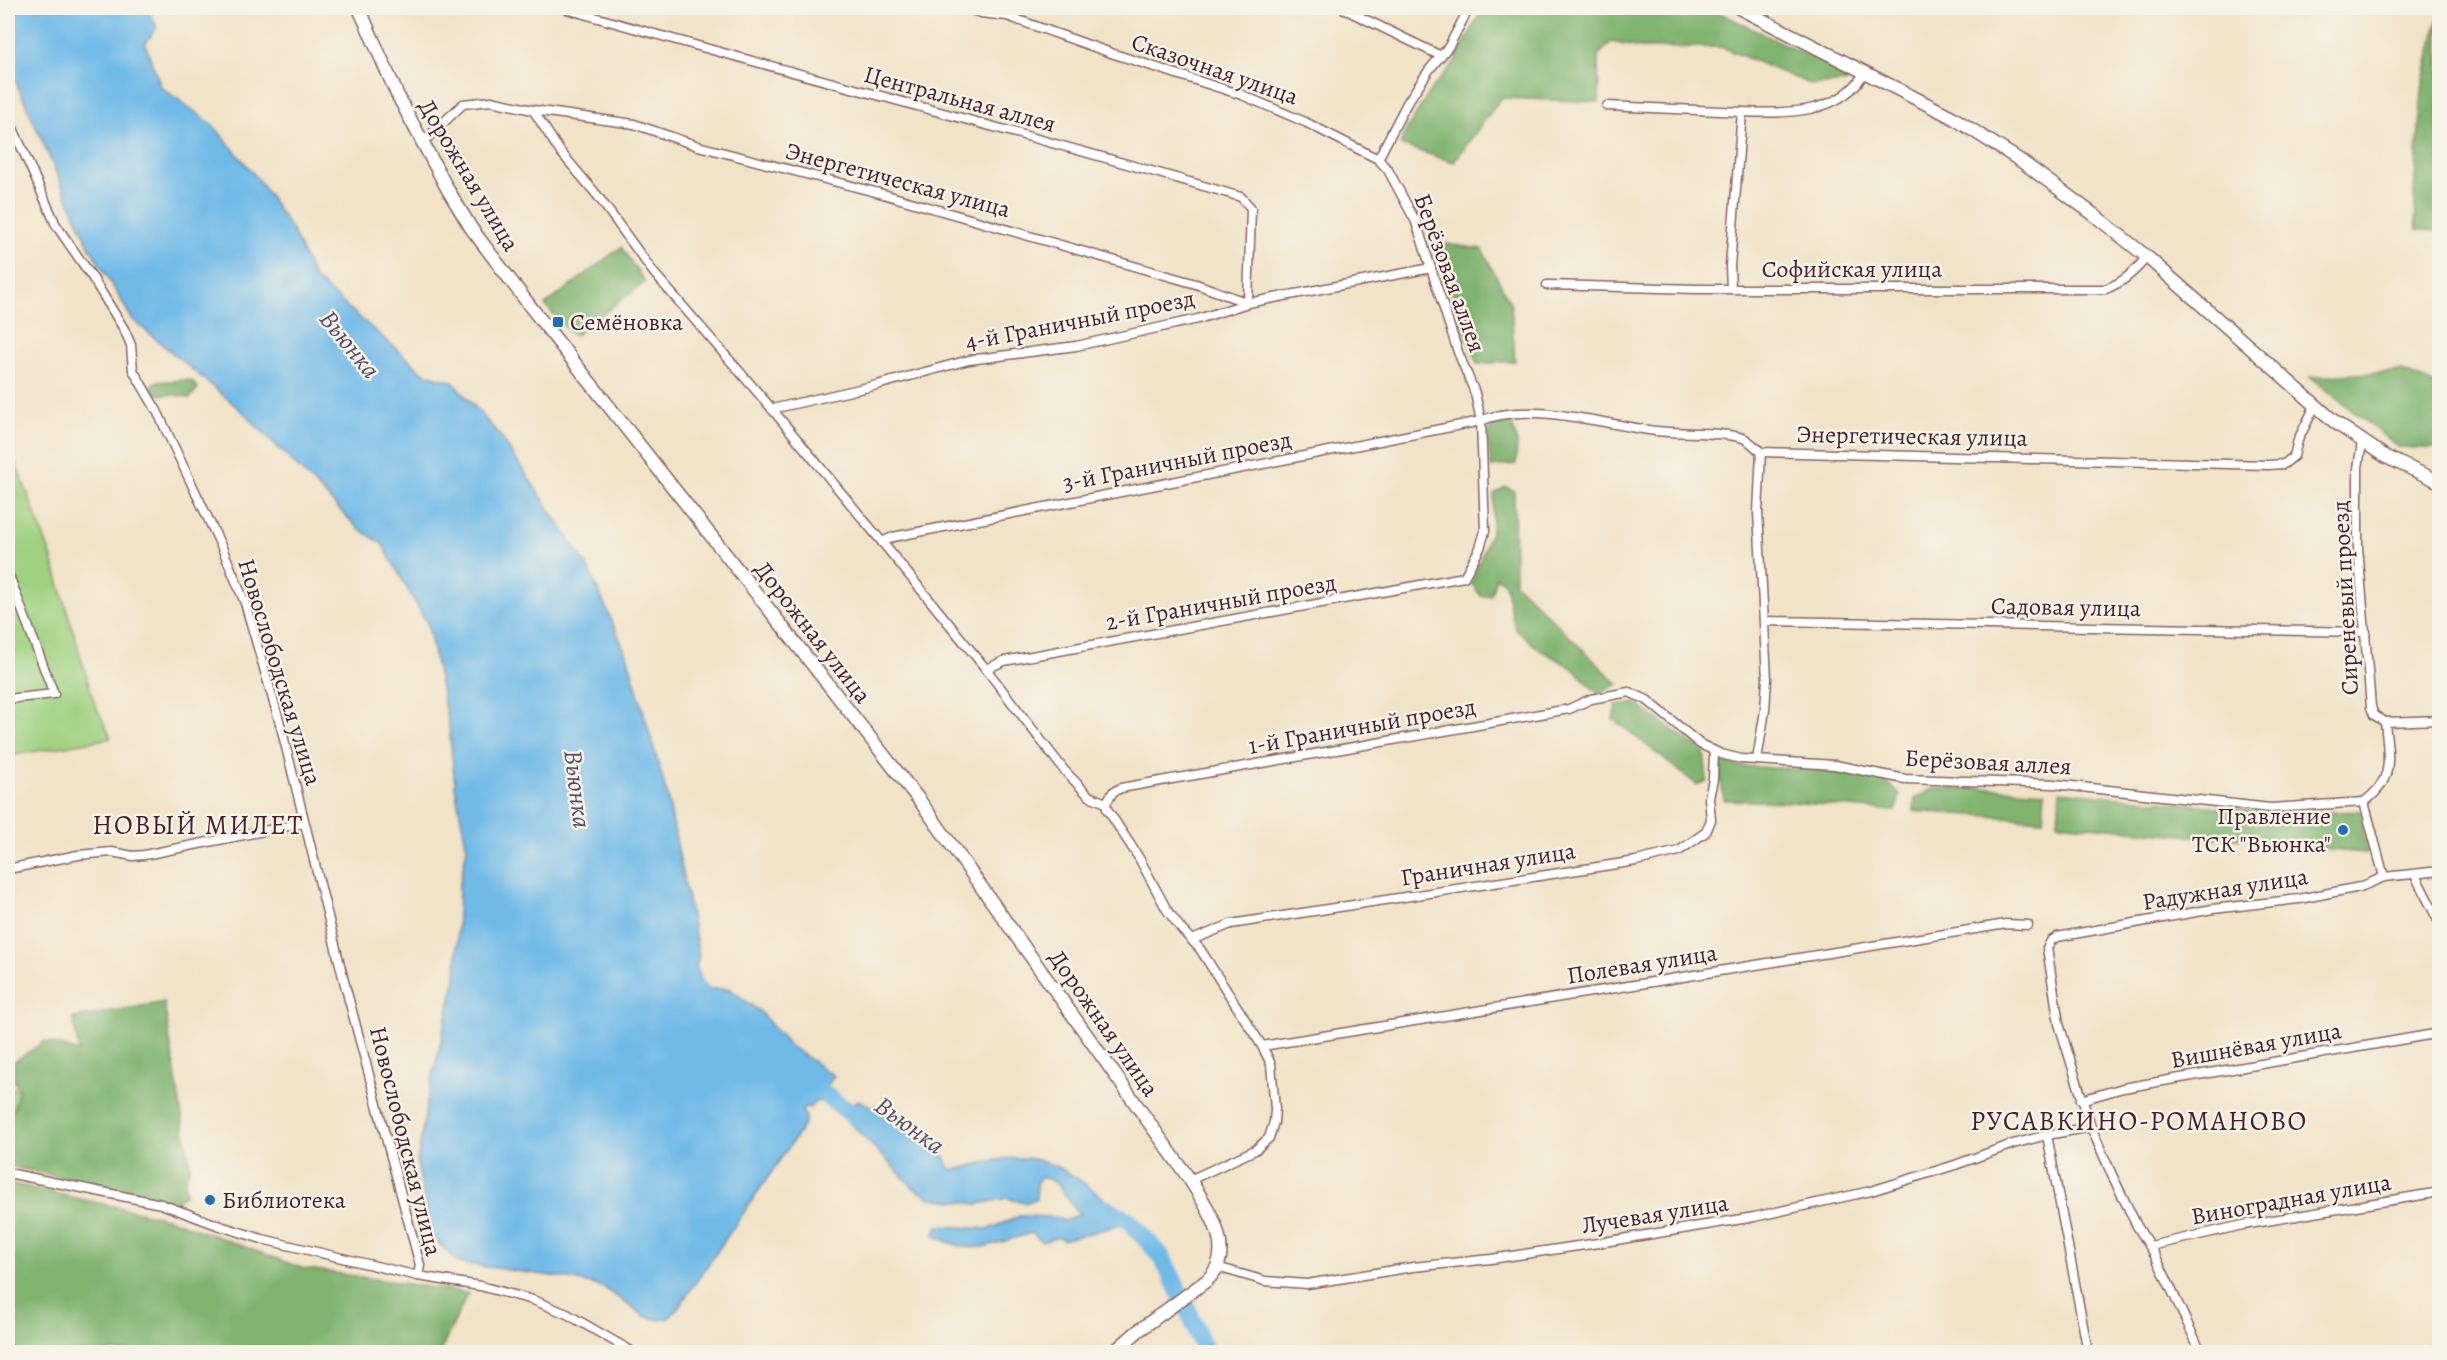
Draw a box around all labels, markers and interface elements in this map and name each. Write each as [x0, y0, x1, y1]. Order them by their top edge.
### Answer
street label: Сказочная улица [1127, 26, 1303, 112]
street label: Центральная аллея [861, 58, 1059, 140]
street label: Дорожная улица [411, 93, 527, 257]
street label: Энергетическая улица [782, 135, 1014, 225]
street label: Берёзовая аллея [1406, 189, 1494, 357]
street label: Софийская улица [1762, 253, 1942, 285]
street label: 4-й Граничный проезд [963, 282, 1197, 358]
water label: Вьюнка [311, 303, 388, 386]
place label: Семёновка [570, 306, 683, 338]
marker: Семёновка [551, 315, 565, 329]
street label: Энергетическая улица [1796, 418, 2028, 454]
street label: 3-й Граничный проезд [1060, 423, 1294, 499]
street label: Сиреневый проезд [2324, 500, 2366, 696]
street label: Дорожная улица [747, 554, 879, 710]
street label: Новослободская улица [230, 555, 330, 789]
street label: 2-й Граничный проезд [1103, 566, 1339, 638]
street label: Садовая улица [1991, 590, 2141, 624]
street label: 1-й Граничный проезд [1246, 690, 1478, 762]
street label: Берёзовая аллея [1904, 742, 2072, 782]
water label: Вьюнка [555, 748, 600, 830]
place label: Правление ТСК "Вьюнка" [2192, 800, 2331, 860]
district label: НОВЫЙ МИЛЕТ [92, 807, 304, 843]
marker: Правление ТСК "Вьюнка" [2336, 823, 2350, 837]
street label: Граничная улица [1398, 834, 1578, 894]
street label: Радужная улица [2140, 860, 2310, 918]
street label: Полевая улица [1565, 936, 1719, 992]
street label: Дорожная улица [1041, 943, 1167, 1103]
street label: Вишнёвая улица [2168, 1014, 2344, 1076]
street label: Новослободская улица [362, 1023, 450, 1259]
water label: Вьюнка [868, 1088, 952, 1163]
district label: РУСАВКИНО-РОМАНОВО [1970, 1103, 2308, 1139]
street label: Виноградная улица [2189, 1166, 2393, 1232]
place label: Библиотека [222, 1184, 346, 1216]
street label: Лучевая улица [1579, 1187, 1731, 1241]
marker: Библиотека [203, 1193, 217, 1207]

